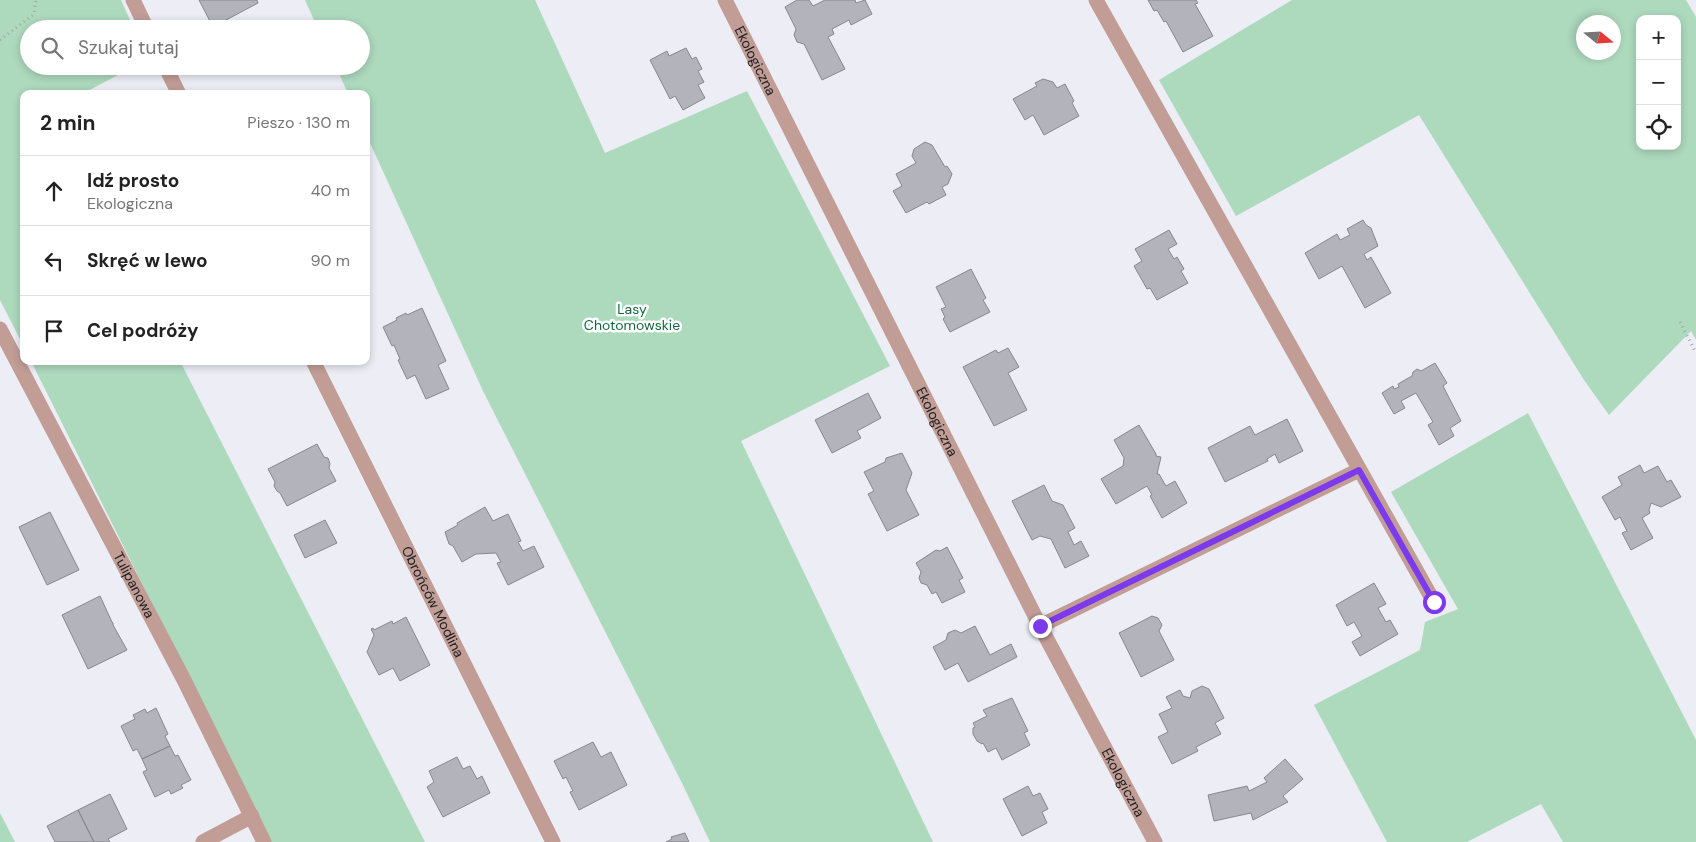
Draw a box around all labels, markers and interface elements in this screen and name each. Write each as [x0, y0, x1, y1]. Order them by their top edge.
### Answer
north arrow [1576, 15, 1621, 60]
map controls [1636, 15, 1681, 150]
button: + [1636, 15, 1681, 60]
search box [20, 20, 370, 75]
street label: Ekologiczna [731, 23, 781, 98]
icon: search [38, 34, 66, 62]
text: Szukaj tutaj [78, 35, 179, 60]
button: − [1636, 60, 1681, 105]
button: locate [1636, 105, 1681, 150]
text: 2 min [40, 109, 96, 137]
text: Pieszo · 130 m [247, 112, 350, 133]
text: Idź prosto [87, 168, 179, 193]
icon: ahead [40, 177, 68, 205]
text: 40 m [311, 180, 350, 201]
text: Ekologiczna [87, 193, 173, 214]
icon: left [40, 247, 68, 275]
text: Skręć w lewo [87, 248, 208, 273]
text: 90 m [310, 250, 350, 271]
park label: Lasy Chotomowskie [584, 300, 680, 334]
icon: arrive [40, 317, 68, 345]
text: Cel podróży [87, 318, 198, 343]
street label: Ekologiczna [912, 384, 962, 459]
street label: Obrońców Modlina [398, 543, 468, 660]
street label: Tulipanowa [109, 549, 159, 621]
route start [1423, 591, 1446, 614]
route end [1029, 615, 1052, 638]
street label: Ekologiczna [1098, 745, 1149, 820]

